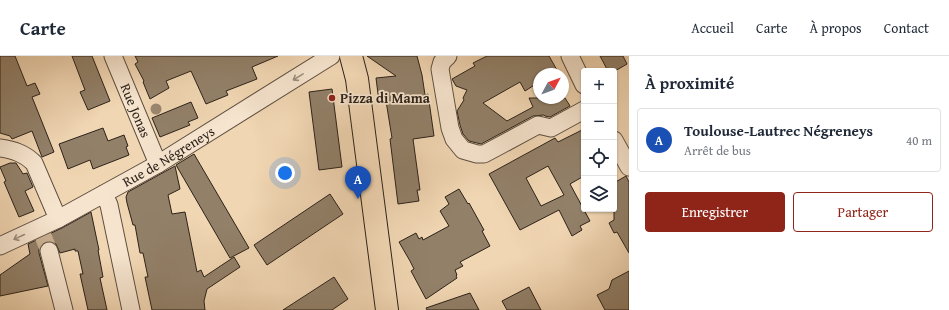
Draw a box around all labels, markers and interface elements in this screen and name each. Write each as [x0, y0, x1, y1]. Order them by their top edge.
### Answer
text: Carte [20, 14, 66, 42]
text: Accueil [691, 18, 734, 38]
text: Carte [756, 18, 788, 38]
text: À propos [810, 18, 862, 38]
text: Contact [884, 18, 929, 38]
north arrow [533, 68, 569, 104]
map controls [581, 68, 617, 212]
button: + [581, 68, 617, 104]
text: À proximité [645, 70, 734, 95]
one-way arrow [293, 73, 304, 81]
street label: Rue Jonas [116, 80, 156, 141]
place label: Pizza di Mama [340, 88, 431, 108]
marker: Pizza di Mama [327, 93, 337, 103]
button: − [581, 104, 617, 140]
text: Toulouse-Lautrec Négreneys [684, 120, 873, 141]
street label: Rue de Négreneys [119, 121, 218, 192]
text: A [655, 131, 663, 150]
text: 40 m [906, 131, 932, 150]
button: locate [581, 140, 617, 176]
text: Arrêt de bus [684, 141, 751, 160]
your location [275, 163, 295, 183]
pin: A [345, 166, 371, 199]
button: layers [581, 176, 617, 212]
button: Enregistrer [645, 192, 785, 232]
button: Partager [793, 192, 933, 232]
one-way arrow [14, 234, 26, 241]

